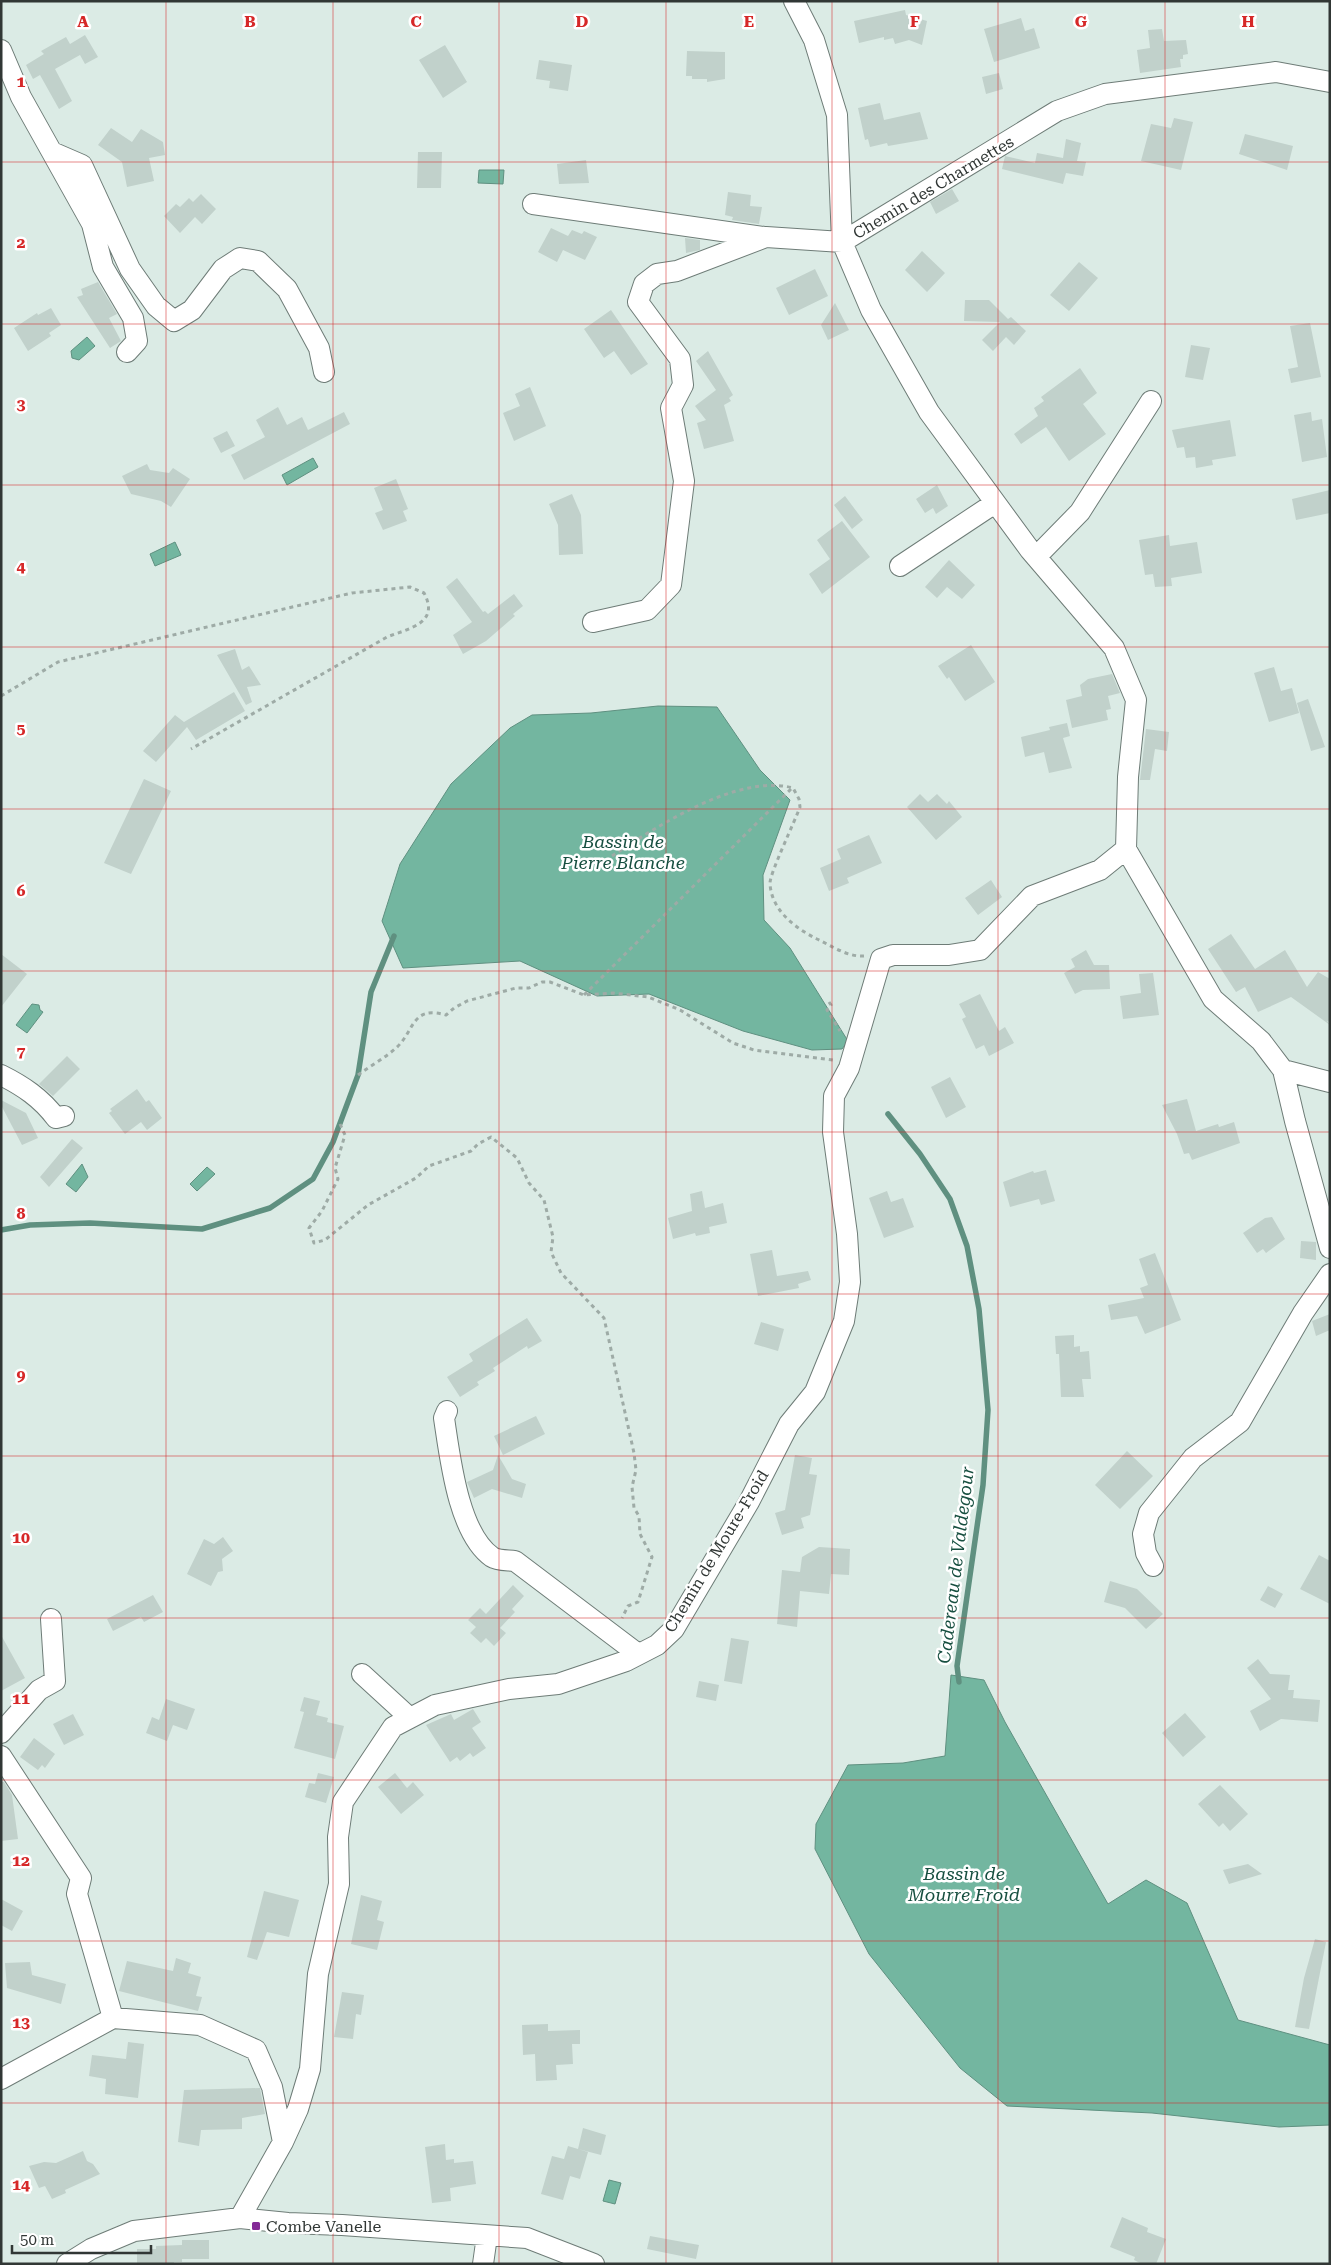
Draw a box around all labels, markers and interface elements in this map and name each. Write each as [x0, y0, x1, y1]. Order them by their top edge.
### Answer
text: A [77, 12, 89, 31]
text: B [244, 12, 256, 31]
text: C [410, 12, 422, 31]
text: D [576, 12, 589, 31]
text: E [744, 12, 754, 31]
text: F [910, 12, 920, 31]
text: G [1075, 12, 1088, 31]
text: H [1241, 12, 1255, 31]
text: 1 [17, 72, 26, 91]
street label: Chemin des Charmettes [849, 132, 1017, 243]
text: 2 [17, 233, 26, 252]
text: 3 [17, 395, 26, 414]
text: 4 [17, 557, 26, 576]
text: 5 [17, 719, 26, 738]
water label: Bassin de Pierre Blanche [560, 831, 685, 873]
text: 6 [17, 881, 26, 900]
text: 7 [17, 1042, 26, 1061]
text: 8 [17, 1204, 26, 1223]
text: 9 [17, 1366, 26, 1385]
water label: Cadereau de Valdegour [933, 1465, 978, 1665]
street label: Chemin de Moure-Froid [660, 1467, 772, 1636]
text: 10 [12, 1528, 30, 1547]
text: 11 [12, 1689, 30, 1708]
text: 12 [12, 1851, 30, 1870]
water label: Bassin de Mourre Froid [907, 1863, 1020, 1905]
text: 13 [12, 2013, 30, 2032]
text: 14 [12, 2175, 30, 2194]
place label: Combe Vanelle [266, 2217, 382, 2236]
marker: Combe Vanelle [250, 2220, 262, 2232]
scale bar [12, 2222, 151, 2254]
text: 50 m [20, 2231, 55, 2249]

